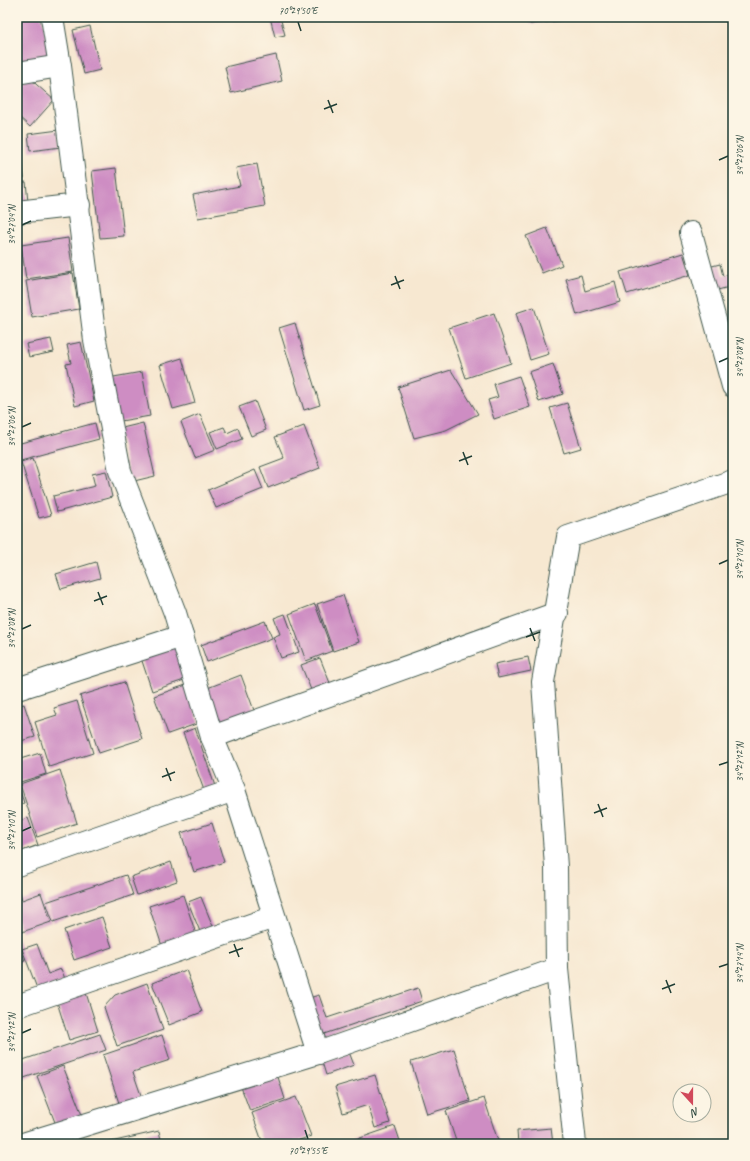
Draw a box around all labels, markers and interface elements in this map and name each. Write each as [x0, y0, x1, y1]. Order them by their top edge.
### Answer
text: 70°29'50"E [279, 4, 319, 17]
text: 34°27'06"N [733, 134, 746, 176]
text: 34°27'04"N [5, 203, 18, 245]
text: 34°27'08"N [733, 336, 746, 378]
text: 34°27'06"N [5, 405, 18, 447]
text: 34°27'10"N [733, 538, 746, 580]
text: 34°27'08"N [5, 607, 18, 649]
text: 34°27'12"N [733, 740, 746, 782]
text: 34°27'10"N [5, 809, 18, 851]
text: 34°27'14"N [733, 942, 746, 984]
text: 34°27'12"N [5, 1011, 18, 1053]
north arrow [672, 1083, 712, 1123]
text: N [688, 1105, 701, 1121]
text: 70°29'55"E [289, 1144, 329, 1157]

